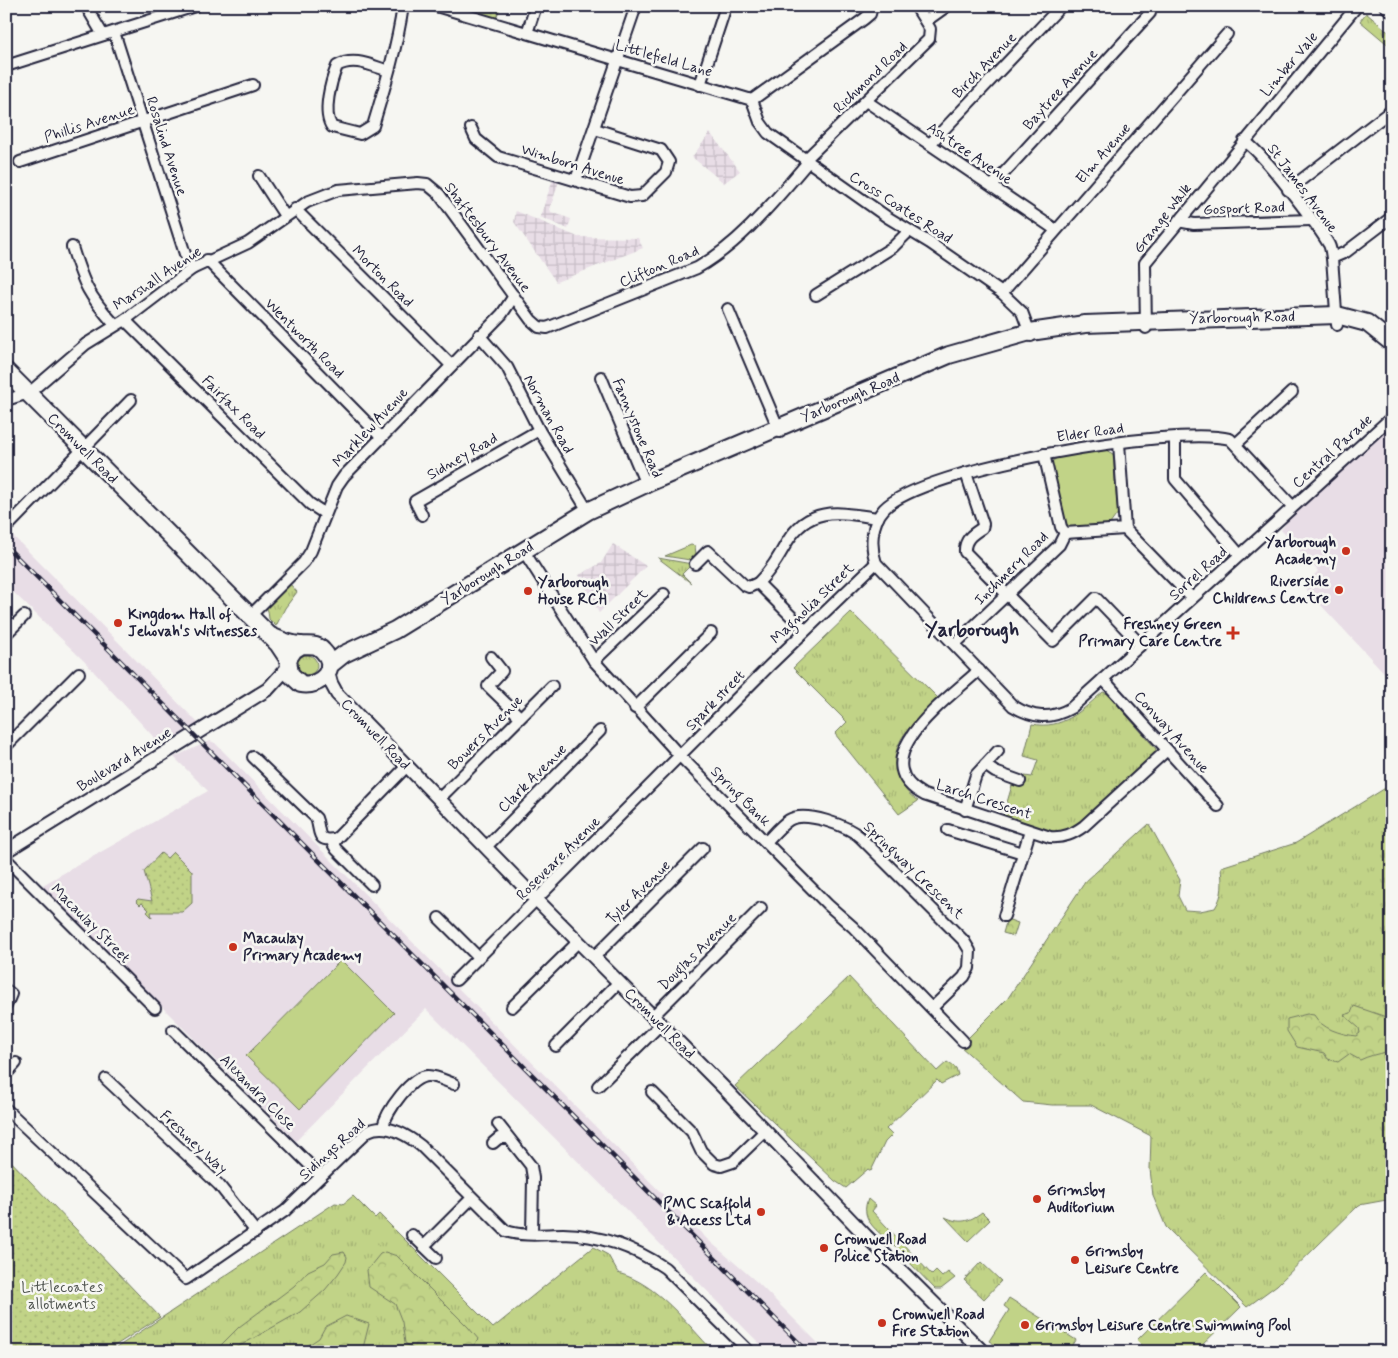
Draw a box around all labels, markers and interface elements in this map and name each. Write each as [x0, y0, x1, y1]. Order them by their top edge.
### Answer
street label: Birch Avenue [948, 28, 1021, 103]
street label: Limber Vale [1257, 28, 1323, 101]
street label: Littlefield Lane [613, 36, 715, 82]
street label: Richmond Road [829, 37, 912, 118]
street label: Baytree Avenue [1019, 45, 1103, 135]
street label: Rosalind Avenue [141, 94, 191, 198]
street label: Phillis Avenue [42, 100, 137, 148]
street label: Ashtree Avenue [923, 118, 1016, 190]
street label: Elm Avenue [1072, 119, 1136, 188]
street label: Wimborn Avenue [519, 140, 627, 190]
street label: St James Avenue [1262, 140, 1342, 237]
street label: Cross Coates Road [845, 167, 956, 249]
street label: Shaftesbury Avenue [439, 179, 535, 297]
street label: Grange Walk [1129, 179, 1197, 258]
street label: Gosport Road [1203, 198, 1285, 220]
street label: Morton Road [347, 241, 418, 312]
street label: Clifton Road [617, 241, 702, 293]
street label: Marshall Avenue [109, 242, 206, 316]
street label: Wentworth Road [260, 294, 349, 383]
street label: Yarborough Road [1189, 307, 1295, 329]
street label: Yarborough Road [798, 368, 903, 428]
street label: Fairfax Road [197, 371, 270, 444]
street label: Norman Road [518, 371, 578, 458]
street label: Fannystone Road [607, 376, 667, 481]
street label: Marklew Avenue [328, 383, 413, 472]
street label: Cromwell Road [43, 409, 122, 488]
street label: Central Parade [1288, 410, 1377, 493]
street label: Elder Road [1055, 418, 1125, 448]
street label: Sidney Road [423, 429, 502, 485]
street label: Inchmery Road [970, 527, 1053, 610]
place label: Yarborough Academy [1265, 533, 1336, 570]
street label: Yarborough Road [437, 537, 538, 610]
street label: Sorrel Road [1165, 542, 1232, 605]
marker: Yarborough Academy [1340, 545, 1352, 557]
street label: Magnolia Street [767, 559, 860, 649]
place label: Riverside Childrens Centre [1213, 572, 1330, 609]
place label: Yarborough House RCH [538, 573, 609, 610]
street label: Wall Street [585, 584, 653, 651]
marker: Riverside Childrens Centre [1333, 584, 1345, 596]
marker: Yarborough House RCH [522, 585, 534, 597]
place label: Kingdom Hall of Jehovah's Witnesses [128, 605, 258, 642]
place label: Freshney Green Primary Care Centre [1079, 615, 1223, 652]
marker: Kingdom Hall of Jehovah's Witnesses [112, 617, 124, 629]
district label: Yarborough [925, 617, 1019, 644]
marker: Freshney Green Primary Care Centre [1226, 626, 1240, 640]
street label: Spark street [682, 666, 750, 735]
street label: Conway Avenue [1129, 687, 1214, 778]
street label: Bowers Avenue [444, 691, 528, 775]
street label: Cromwell Road [336, 694, 415, 775]
street label: Boulevard Avenue [74, 723, 176, 797]
street label: Clark Avenue [494, 740, 572, 818]
street label: Spring Bank [705, 762, 775, 832]
street label: Larch Crescent [933, 775, 1034, 825]
street label: Roseveare Avenue [512, 812, 605, 905]
street label: Springway Crescent [858, 817, 968, 925]
street label: Tyler Avenue [602, 856, 675, 929]
street label: Macaulay Street [46, 880, 135, 968]
street label: Douglas Avenue [654, 908, 742, 996]
place label: Macaulay Primary Academy [243, 929, 362, 966]
marker: Macaulay Primary Academy [227, 941, 239, 953]
street label: Cromwell Road [620, 984, 699, 1063]
street label: Alexandra Close [215, 1050, 300, 1135]
street label: Freshney Way [155, 1106, 231, 1179]
street label: Sidings Road [295, 1115, 370, 1185]
place label: Grimsby Auditorium [1047, 1181, 1115, 1218]
marker: Grimsby Auditorium [1031, 1193, 1043, 1205]
place label: PMC Scaffold & Access Ltd [663, 1194, 751, 1231]
marker: PMC Scaffold & Access Ltd [755, 1206, 767, 1218]
place label: Cromwell Road Police Station [834, 1230, 927, 1267]
marker: Cromwell Road Police Station [818, 1242, 830, 1254]
place label: Grimsby Leisure Centre [1085, 1242, 1179, 1279]
marker: Grimsby Leisure Centre [1069, 1254, 1081, 1266]
park label: Littlecoates allotments [21, 1278, 103, 1315]
place label: Cromwell Road Fire Station [892, 1305, 985, 1342]
place label: Grimsby Leisure Centre Swimming Pool [1035, 1316, 1291, 1338]
marker: Cromwell Road Fire Station [876, 1317, 888, 1329]
marker: Grimsby Leisure Centre Swimming Pool [1019, 1319, 1031, 1331]

